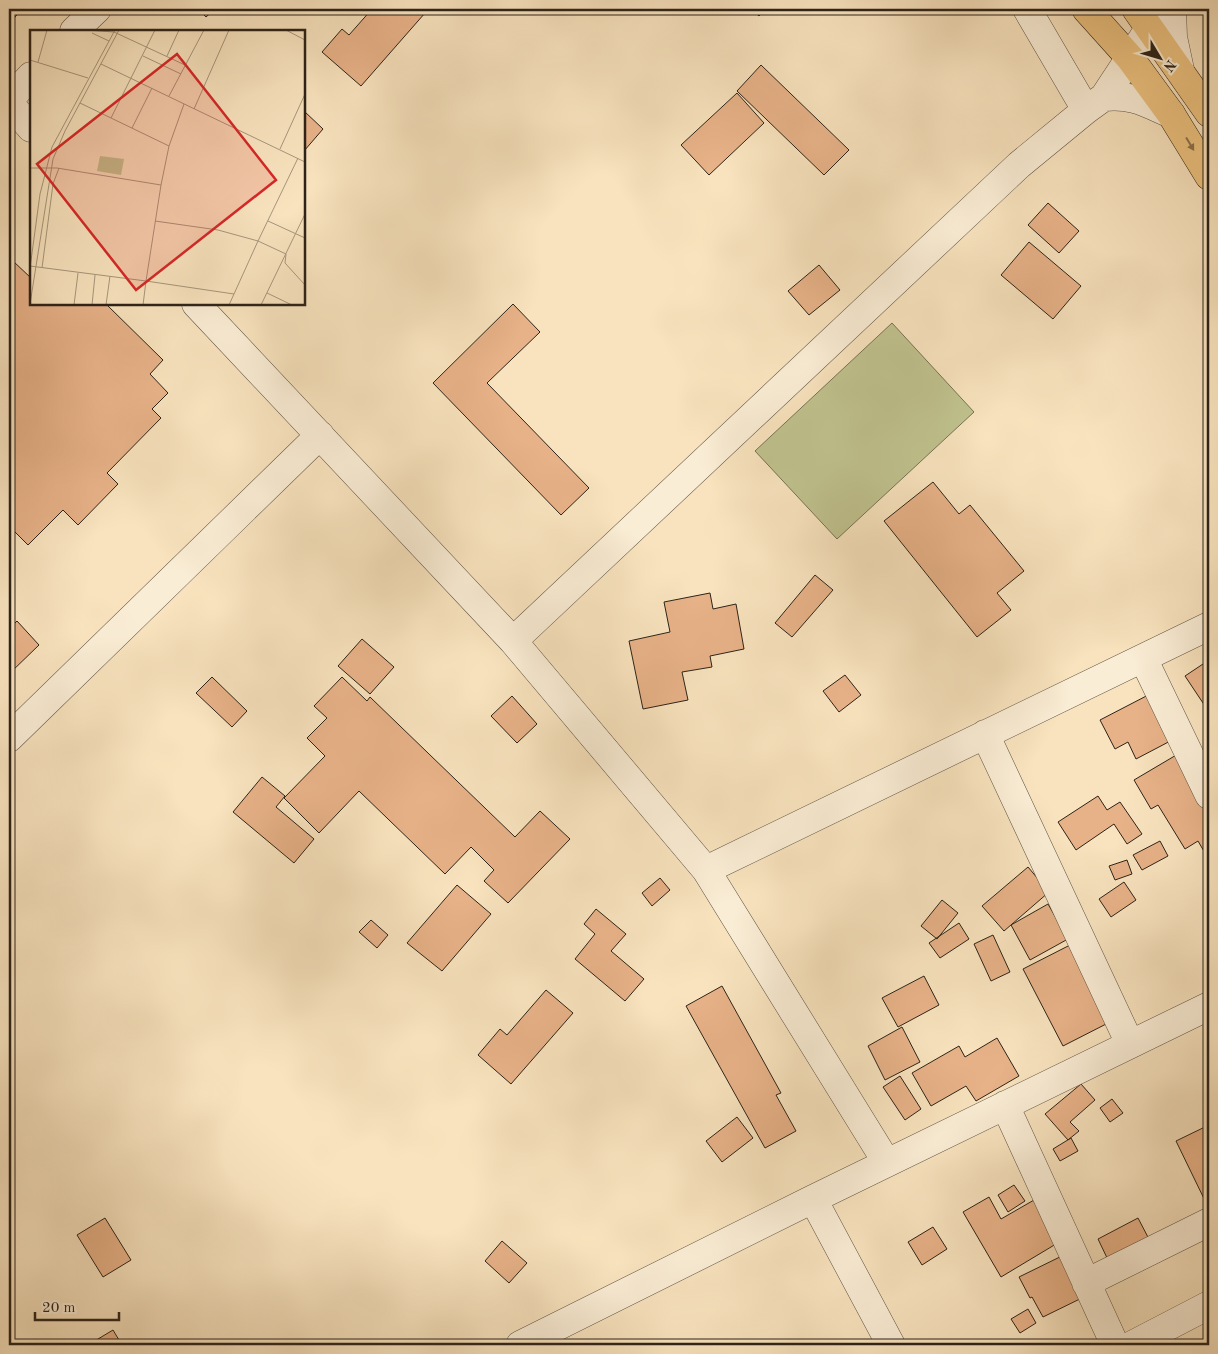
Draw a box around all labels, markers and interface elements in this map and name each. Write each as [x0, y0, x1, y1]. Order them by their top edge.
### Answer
inset map [30, 30, 305, 305]
north arrow [1136, 32, 1186, 82]
text: N [1160, 57, 1178, 74]
one-way arrow [1185, 138, 1194, 151]
scale bar [35, 1289, 119, 1321]
text: 20 m [42, 1301, 76, 1316]

